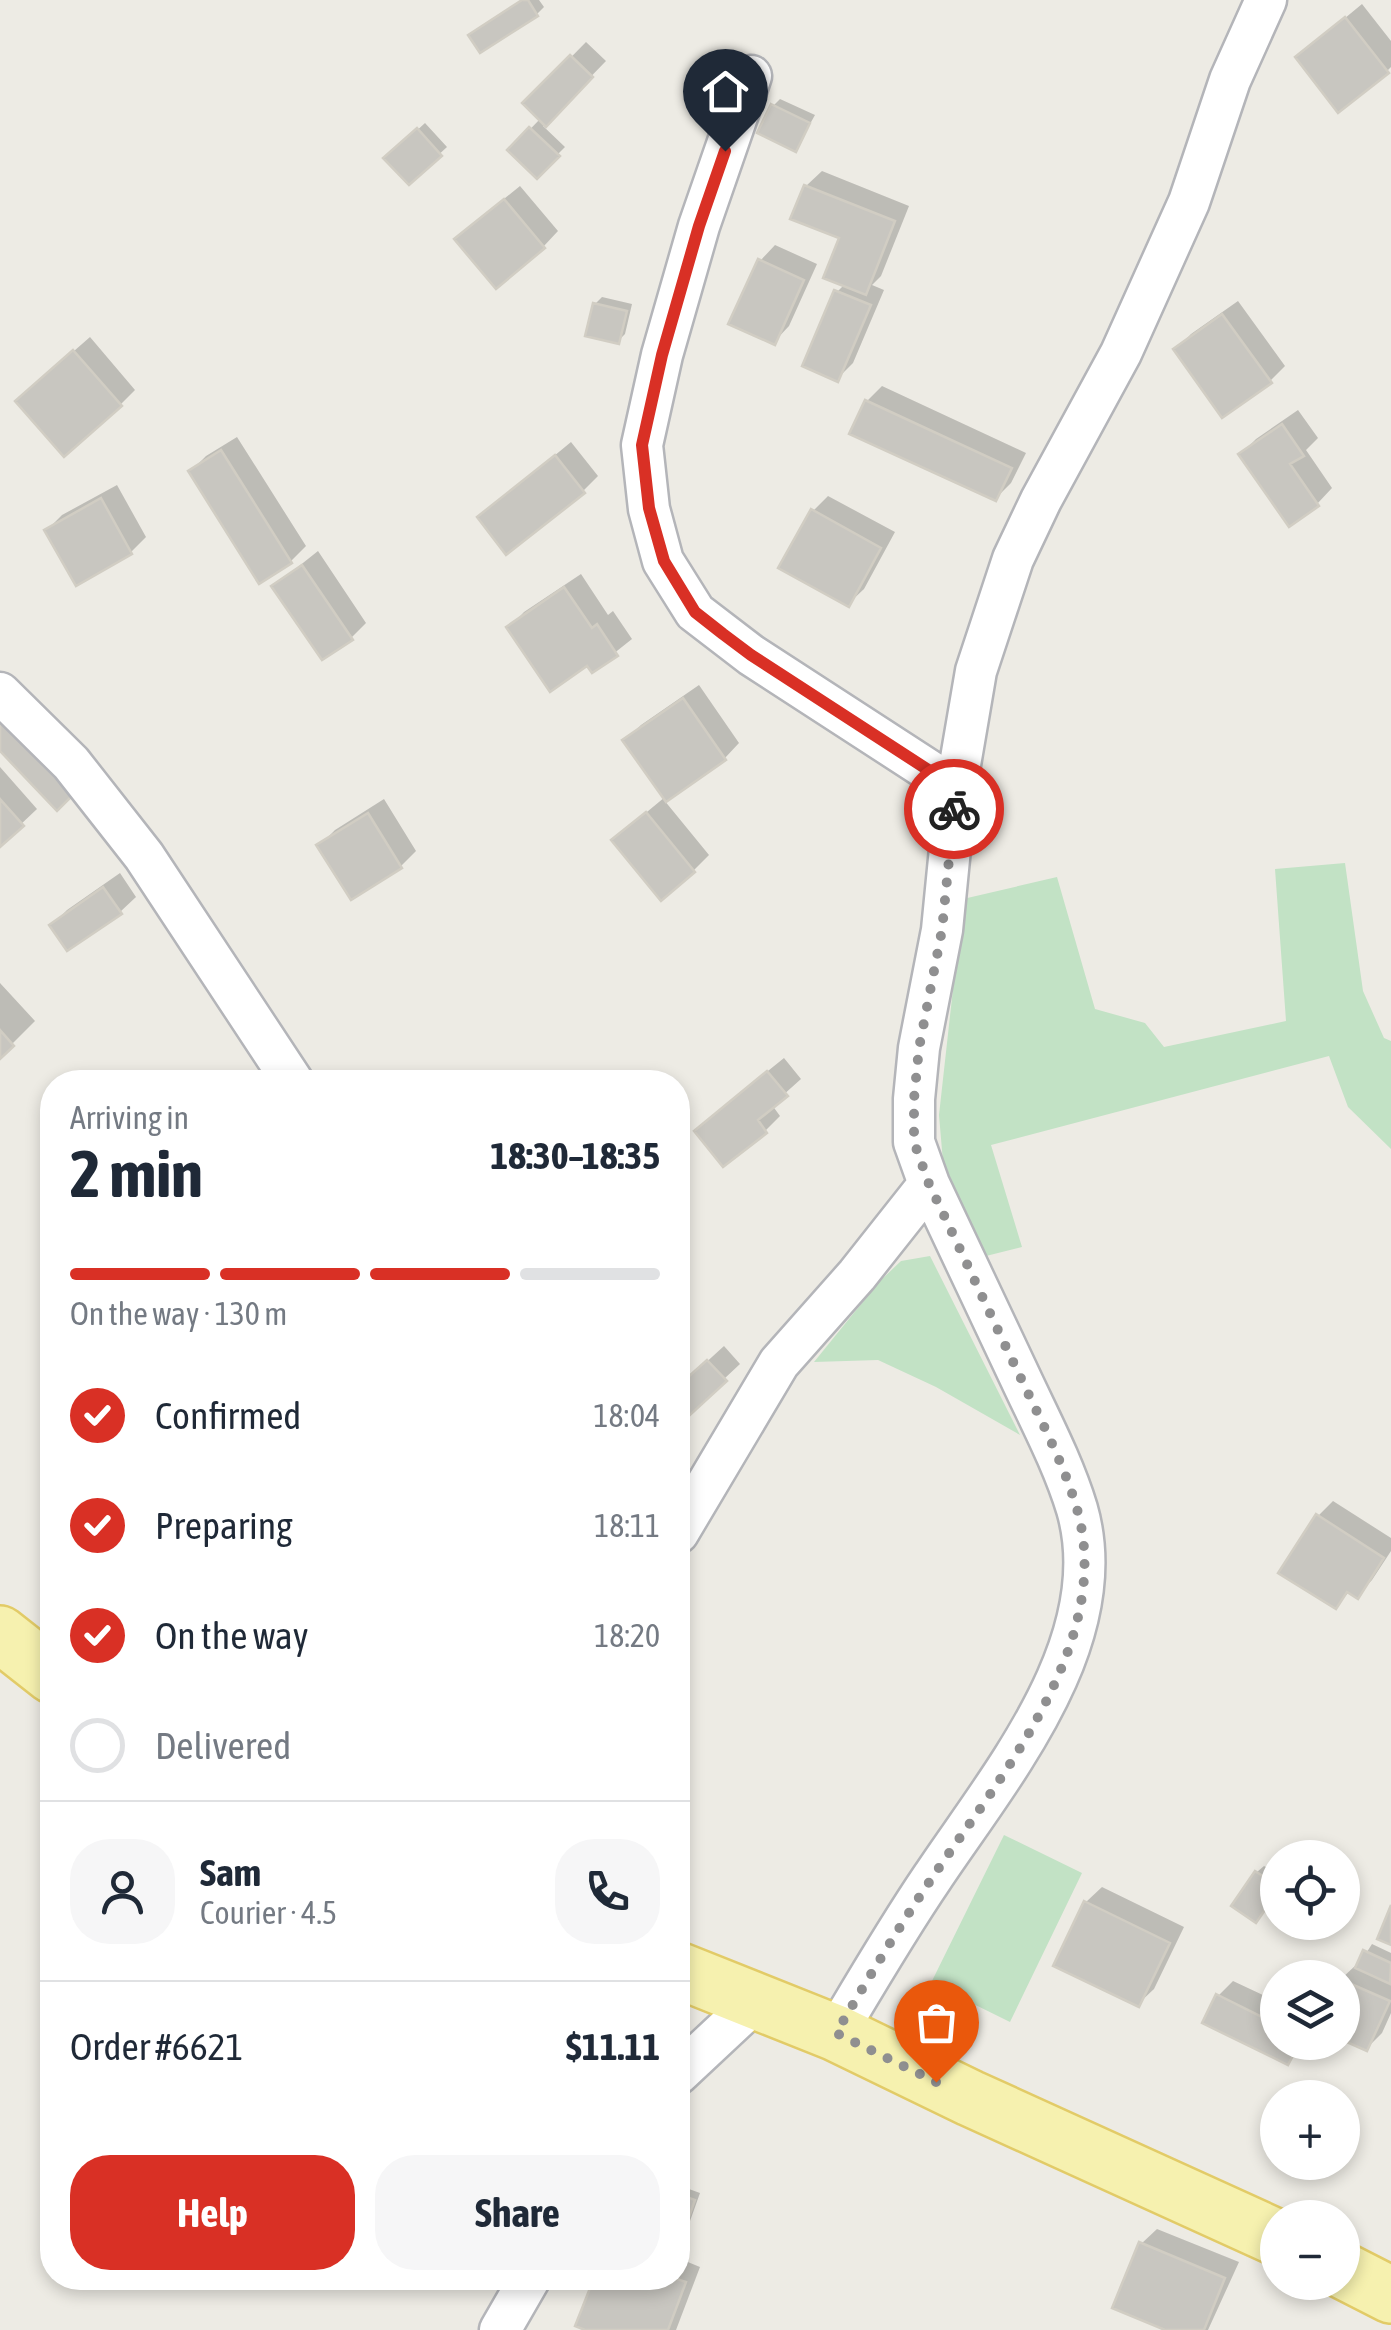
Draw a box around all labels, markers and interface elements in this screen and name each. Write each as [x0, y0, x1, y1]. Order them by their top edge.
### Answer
pin [683, 49, 768, 152]
icon: home [698, 64, 753, 119]
courier [904, 759, 1004, 859]
icon: bike [927, 782, 982, 837]
text: Arriving in [70, 1099, 189, 1136]
text: 18:30–18:35 [490, 1134, 660, 1177]
text: 2 min [70, 1136, 203, 1211]
text: On the way · 130 m [70, 1295, 287, 1332]
icon: check [70, 1388, 125, 1443]
text: Confirmed [155, 1394, 301, 1437]
text: 18:04 [594, 1397, 660, 1434]
icon: check [70, 1498, 125, 1553]
text: Preparing [155, 1504, 293, 1547]
text: 18:11 [594, 1507, 660, 1544]
icon: check [70, 1608, 125, 1663]
text: On the way [155, 1614, 308, 1657]
text: 18:20 [594, 1617, 660, 1654]
text: Delivered [155, 1724, 291, 1767]
button: person [70, 1839, 175, 1944]
button: phone [555, 1839, 660, 1944]
map controls [1260, 1840, 1360, 2300]
button: locate [1260, 1840, 1360, 1940]
text: Sam [200, 1851, 261, 1894]
text: Courier · 4.5 [200, 1894, 337, 1931]
button: layers [1260, 1960, 1360, 2060]
pin [894, 1980, 979, 2083]
icon: bag [909, 1995, 964, 2050]
text: Order #6621 [70, 2025, 243, 2068]
text: $11.11 [566, 2025, 660, 2068]
button: + [1260, 2080, 1360, 2180]
button: Help [70, 2155, 355, 2270]
button: Share [375, 2155, 660, 2270]
button: − [1260, 2200, 1360, 2300]

